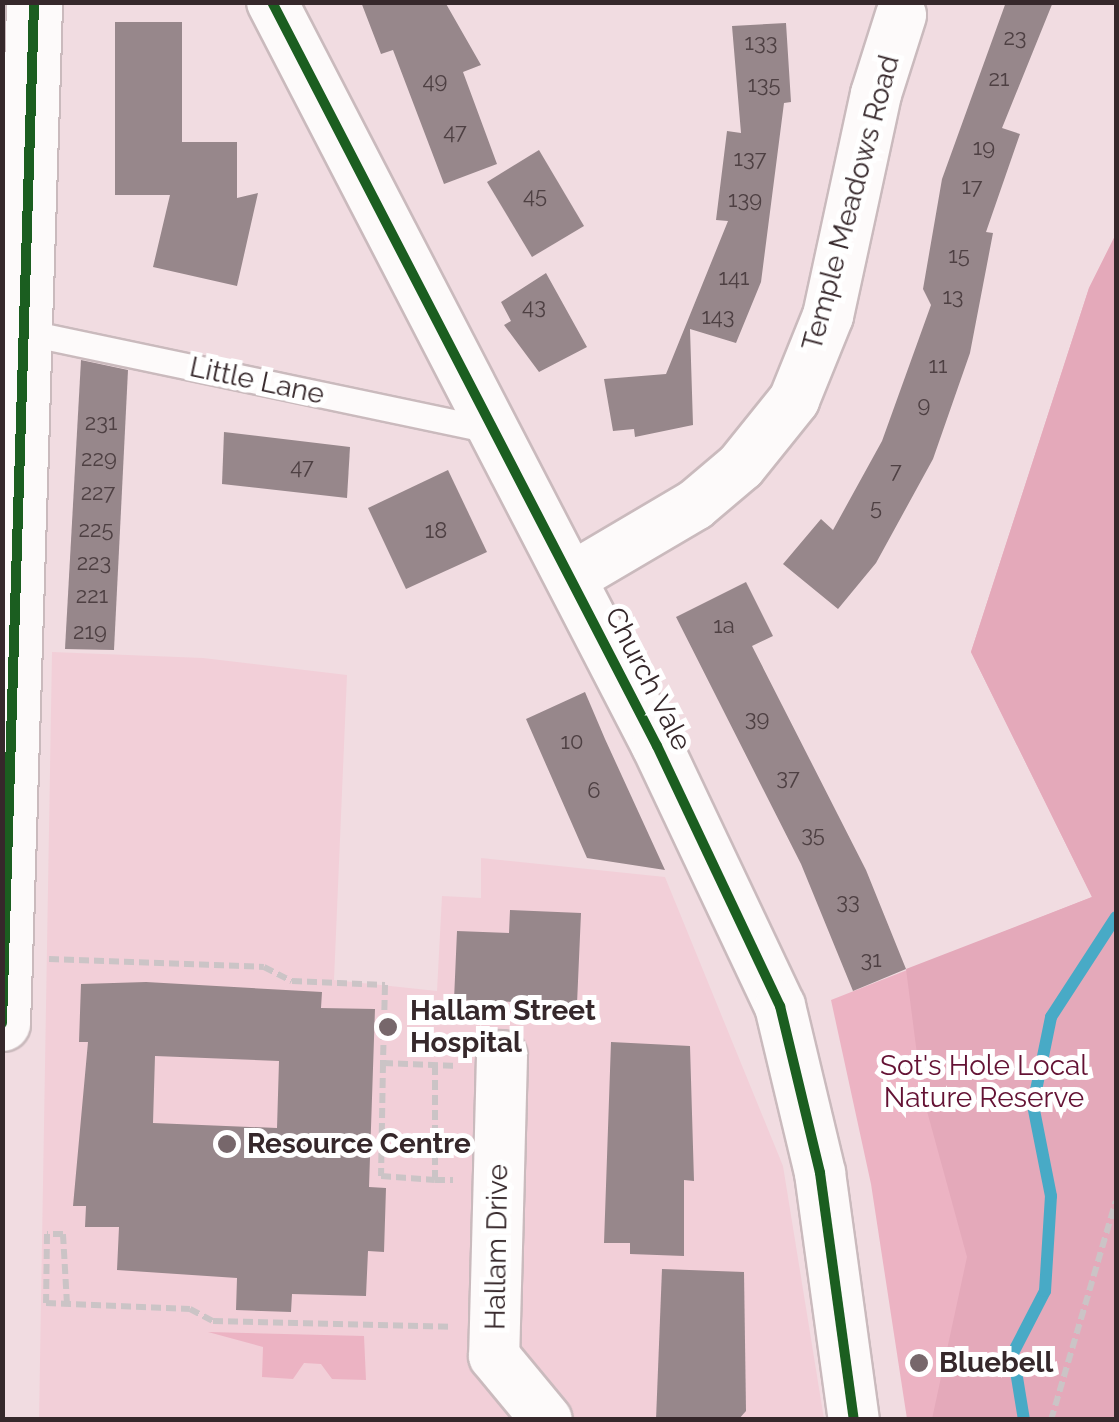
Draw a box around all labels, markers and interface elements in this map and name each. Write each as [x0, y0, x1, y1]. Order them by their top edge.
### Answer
house number: 23 [1003, 25, 1027, 51]
house number: 133 [745, 30, 777, 56]
street label: Temple Meadows Road [795, 52, 907, 354]
house number: 21 [989, 66, 1009, 92]
house number: 49 [423, 68, 447, 94]
house number: 135 [747, 72, 781, 98]
house number: 47 [443, 119, 467, 145]
house number: 19 [973, 135, 995, 161]
house number: 137 [734, 146, 766, 172]
house number: 17 [961, 174, 983, 200]
house number: 45 [523, 183, 547, 209]
house number: 139 [728, 187, 762, 213]
house number: 15 [948, 243, 970, 269]
house number: 141 [719, 265, 749, 291]
house number: 13 [942, 284, 964, 310]
house number: 43 [522, 294, 546, 320]
house number: 143 [701, 304, 735, 330]
street label: Little Lane [187, 350, 327, 412]
house number: 11 [929, 353, 947, 379]
house number: 9 [918, 392, 930, 418]
house number: 231 [85, 410, 117, 436]
house number: 229 [81, 446, 117, 472]
house number: 47 [290, 454, 314, 480]
house number: 7 [890, 458, 902, 484]
house number: 227 [81, 480, 115, 506]
house number: 5 [870, 495, 882, 521]
house number: 225 [79, 517, 113, 543]
house number: 18 [425, 518, 447, 544]
house number: 223 [77, 550, 111, 576]
house number: 221 [76, 583, 108, 609]
street label: Church Vale [597, 601, 699, 757]
house number: 1a [713, 613, 735, 639]
house number: 219 [73, 619, 107, 645]
house number: 39 [745, 706, 769, 732]
house number: 10 [561, 729, 583, 755]
house number: 37 [776, 765, 800, 791]
house number: 6 [587, 778, 601, 804]
house number: 35 [801, 822, 825, 848]
house number: 33 [836, 889, 860, 915]
house number: 31 [860, 947, 882, 973]
place label: Hallam Street Hospital [410, 994, 596, 1060]
marker: Hallam Street Hospital [375, 1014, 401, 1040]
park label: Sot's Hole Local Nature Reserve [880, 1049, 1088, 1115]
place label: Resource Centre [247, 1127, 471, 1161]
marker: Resource Centre [216, 1133, 238, 1155]
street label: Hallam Drive [479, 1164, 515, 1330]
place label: Bluebell [939, 1346, 1053, 1380]
marker: Bluebell [908, 1352, 930, 1374]

